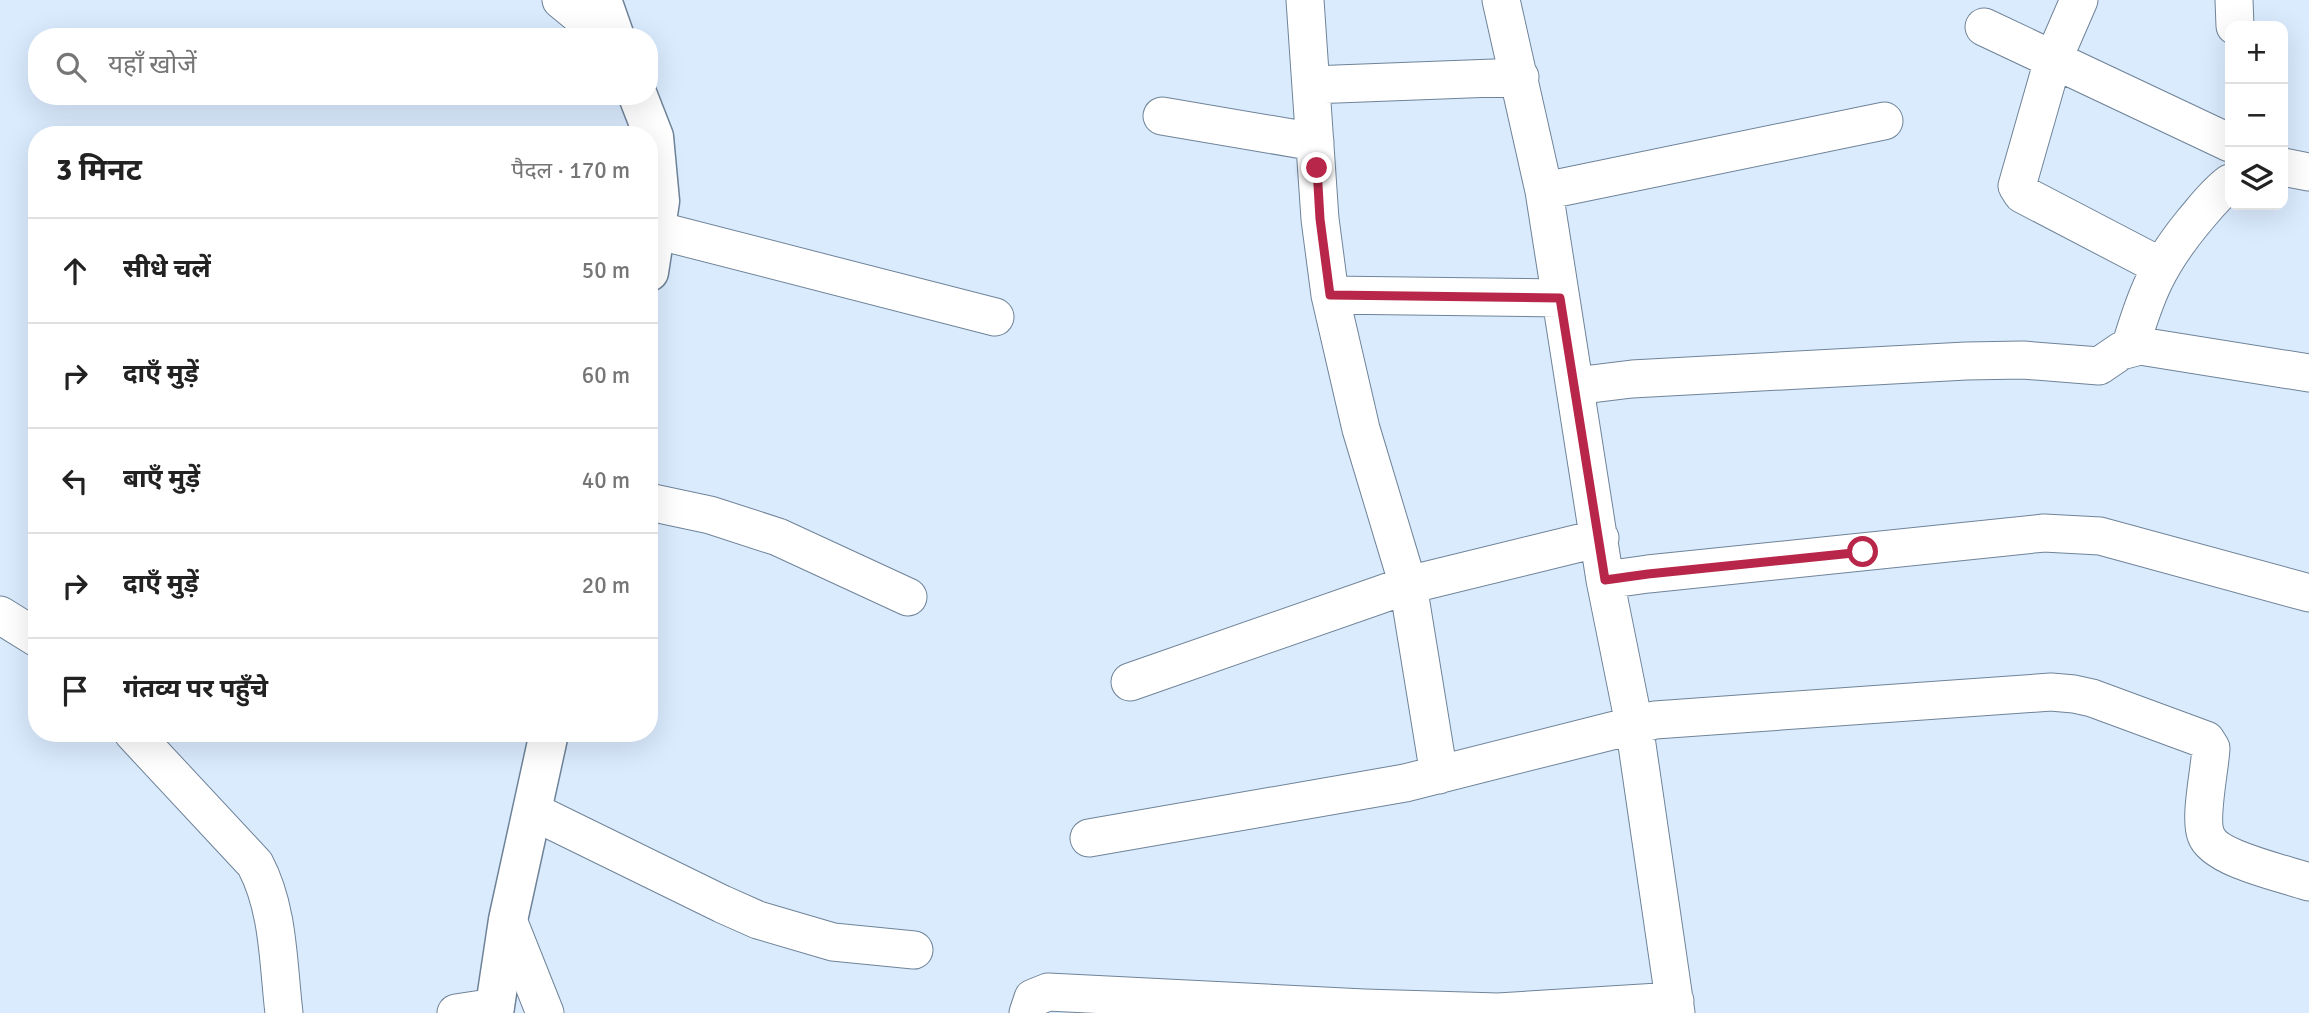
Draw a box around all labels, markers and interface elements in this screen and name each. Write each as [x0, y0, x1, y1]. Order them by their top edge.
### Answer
map controls [2225, 21, 2288, 210]
button: + [2225, 21, 2288, 84]
search box [28, 28, 658, 105]
icon: search [52, 48, 90, 86]
text: यहाँ खोजें [108, 49, 197, 81]
button: − [2225, 84, 2288, 147]
button: layers [2225, 147, 2288, 210]
text: 3 मिनट [56, 152, 142, 189]
route end [1301, 152, 1332, 183]
text: पैदल · 170 m [511, 156, 630, 185]
icon: ahead [56, 252, 94, 290]
text: सीधे चलें [123, 253, 211, 285]
text: 50 m [582, 256, 630, 285]
icon: right [56, 357, 94, 395]
text: दाएँ मुड़ें [123, 358, 199, 390]
text: 60 m [582, 361, 630, 390]
icon: left [56, 462, 94, 500]
text: बाएँ मुड़ें [123, 463, 200, 495]
text: 40 m [582, 466, 630, 495]
route start [1847, 536, 1878, 567]
icon: right [56, 567, 94, 605]
text: दाएँ मुड़ें [123, 568, 199, 600]
text: 20 m [582, 571, 630, 600]
icon: arrive [56, 672, 94, 710]
text: गंतव्य पर पहुँचे [123, 673, 268, 705]

